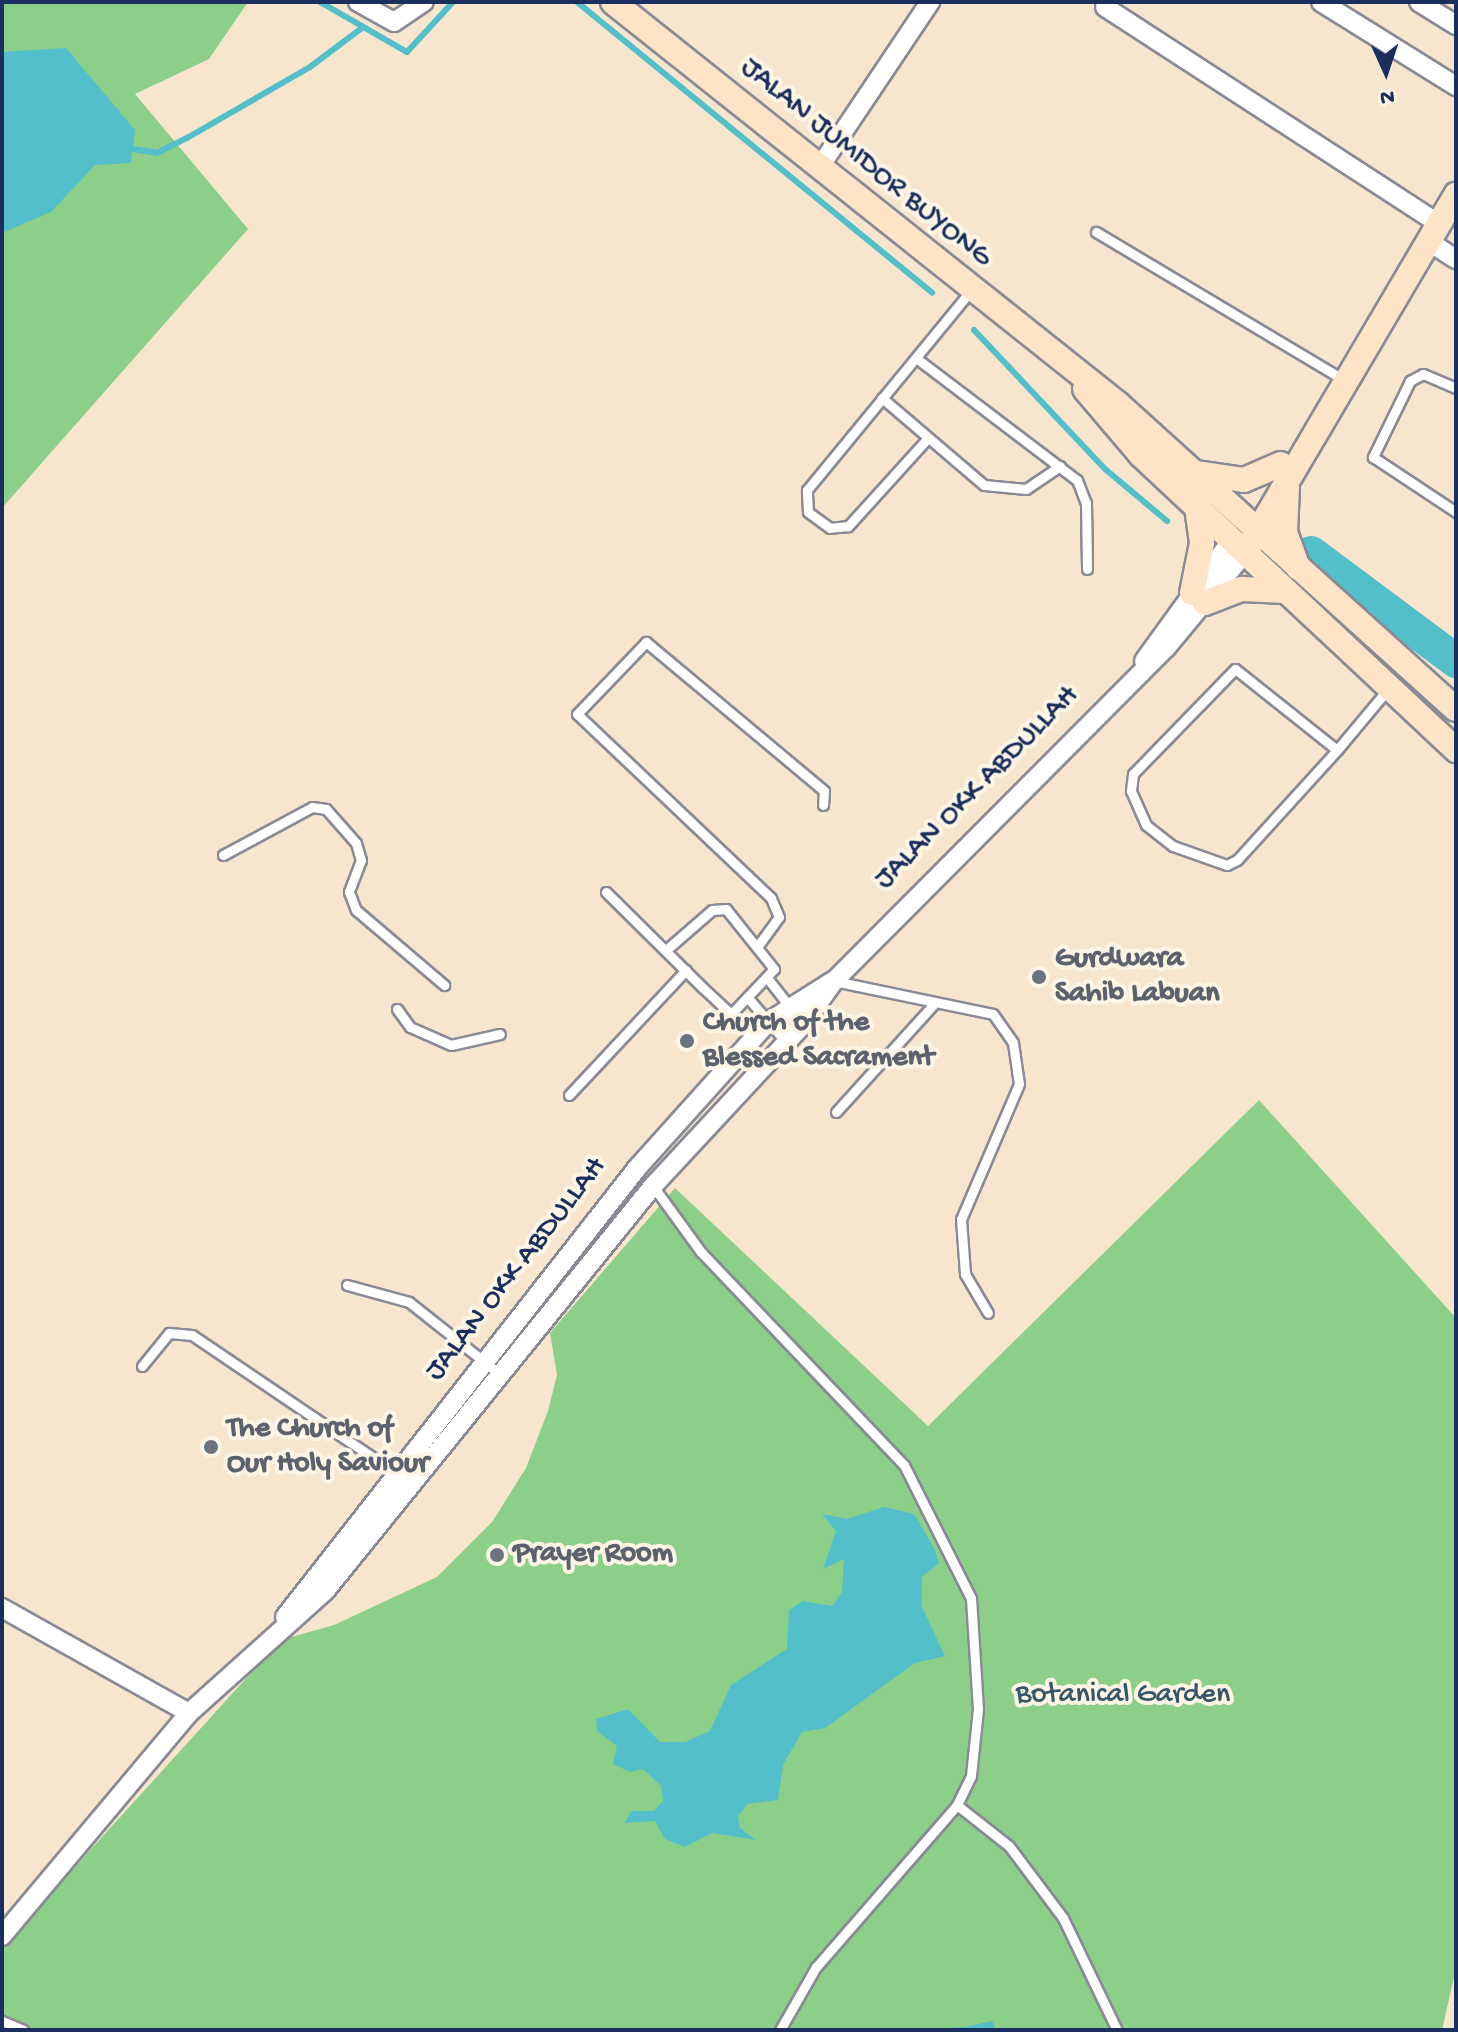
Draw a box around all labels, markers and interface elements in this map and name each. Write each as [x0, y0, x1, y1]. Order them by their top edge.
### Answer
north arrow [1346, 32, 1426, 112]
street label: JALAN JUMIDOR BUYONG [732, 51, 998, 277]
text: N [1379, 83, 1395, 109]
street label: JALAN OKK ABDULLAH [868, 679, 1088, 899]
place label: Gurdwara Sahib Labuan [1055, 942, 1220, 1012]
marker: Gurdwara Sahib Labuan [1030, 968, 1048, 986]
place label: Church of the Blessed Sacrament [703, 1006, 934, 1076]
marker: Church of the Blessed Sacrament [678, 1032, 696, 1050]
street label: JALAN OKK ABDULLAH [419, 1151, 615, 1389]
place label: The Church of Our Holy Saviour [227, 1412, 429, 1482]
marker: The Church of Our Holy Saviour [202, 1438, 220, 1456]
place label: Prayer Room [513, 1537, 673, 1573]
marker: Prayer Room [488, 1546, 506, 1564]
park label: Botanical Garden [1016, 1678, 1230, 1714]

